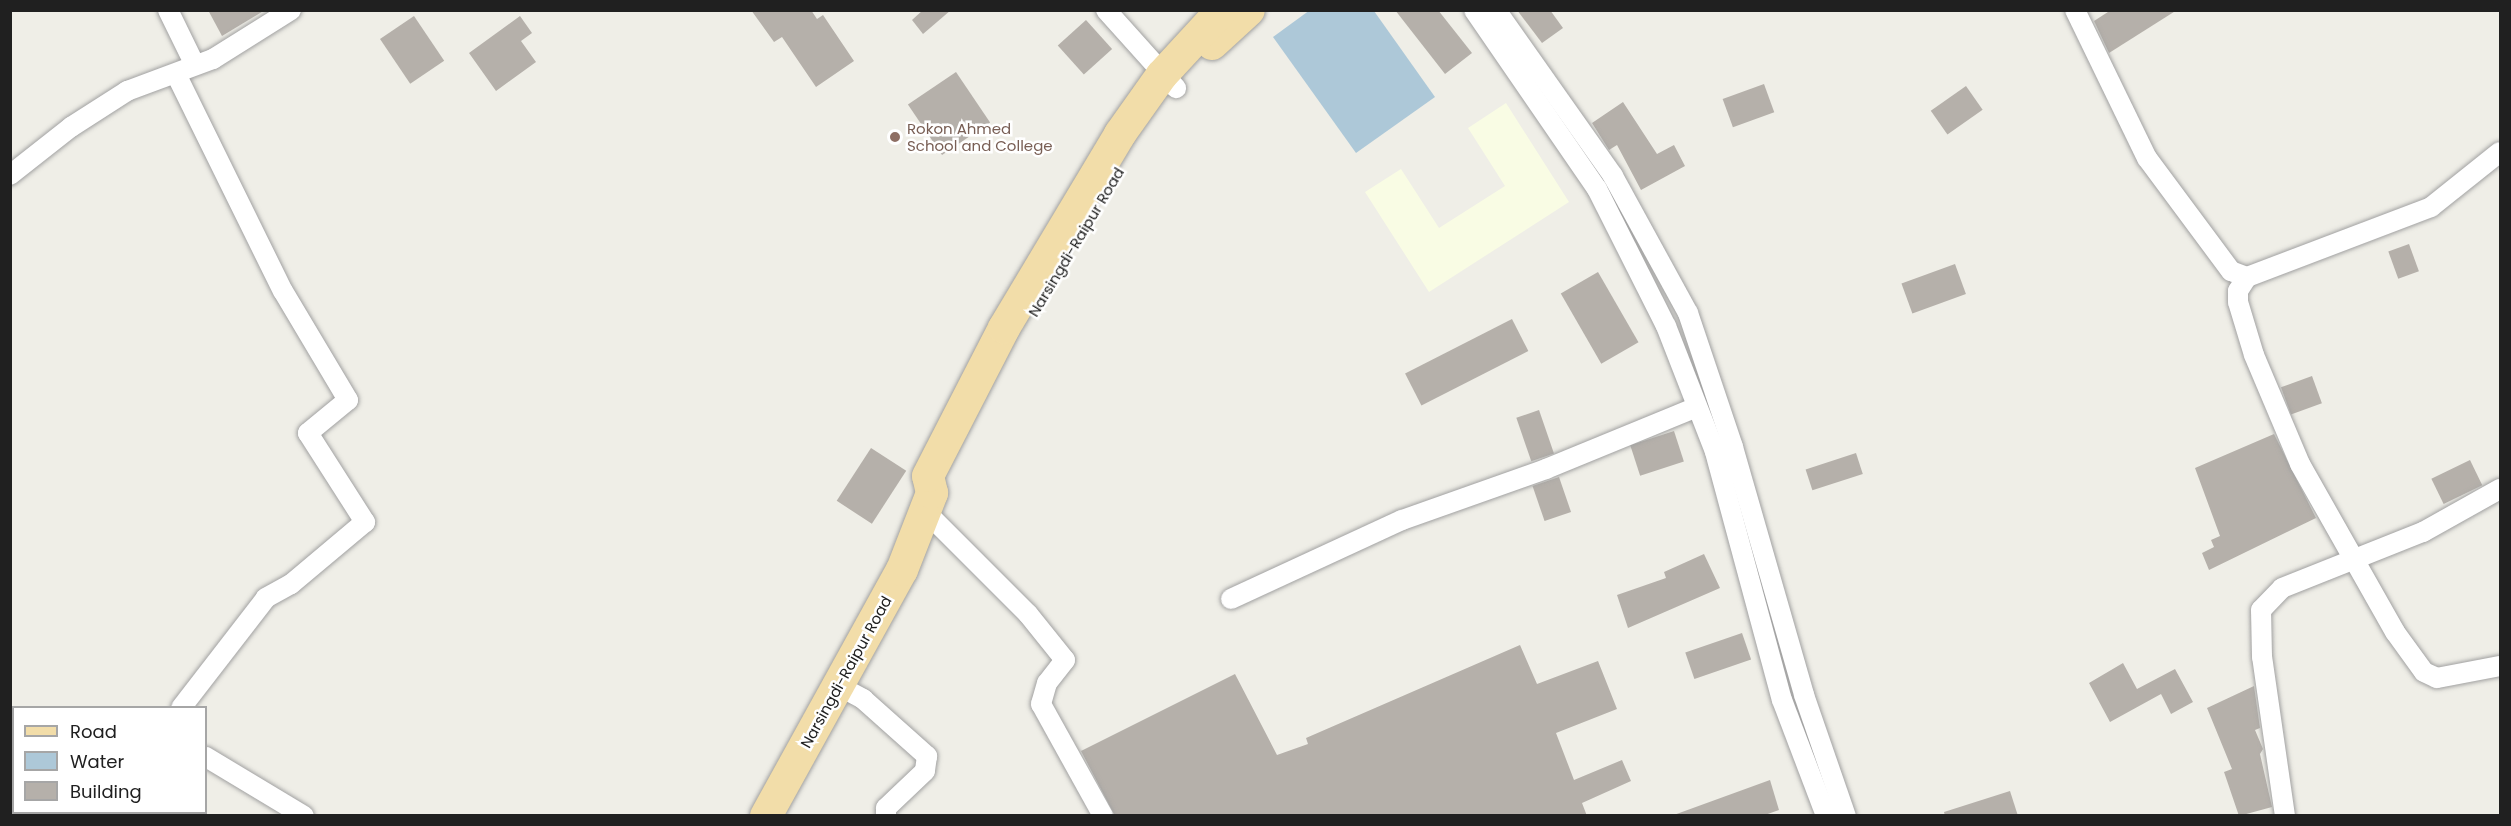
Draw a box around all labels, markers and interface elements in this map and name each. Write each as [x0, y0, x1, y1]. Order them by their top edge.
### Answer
place label: Rokon Ahmed School and College [907, 119, 1053, 154]
marker: Rokon Ahmed School and College [888, 130, 902, 144]
street label: Narsingdi-Raipur Road [1024, 164, 1128, 320]
street label: Narsingdi-Raipur Road [797, 593, 895, 751]
legend [12, 706, 207, 814]
text: Road [70, 719, 117, 744]
text: Water [70, 749, 124, 774]
text: Building [70, 779, 142, 804]

